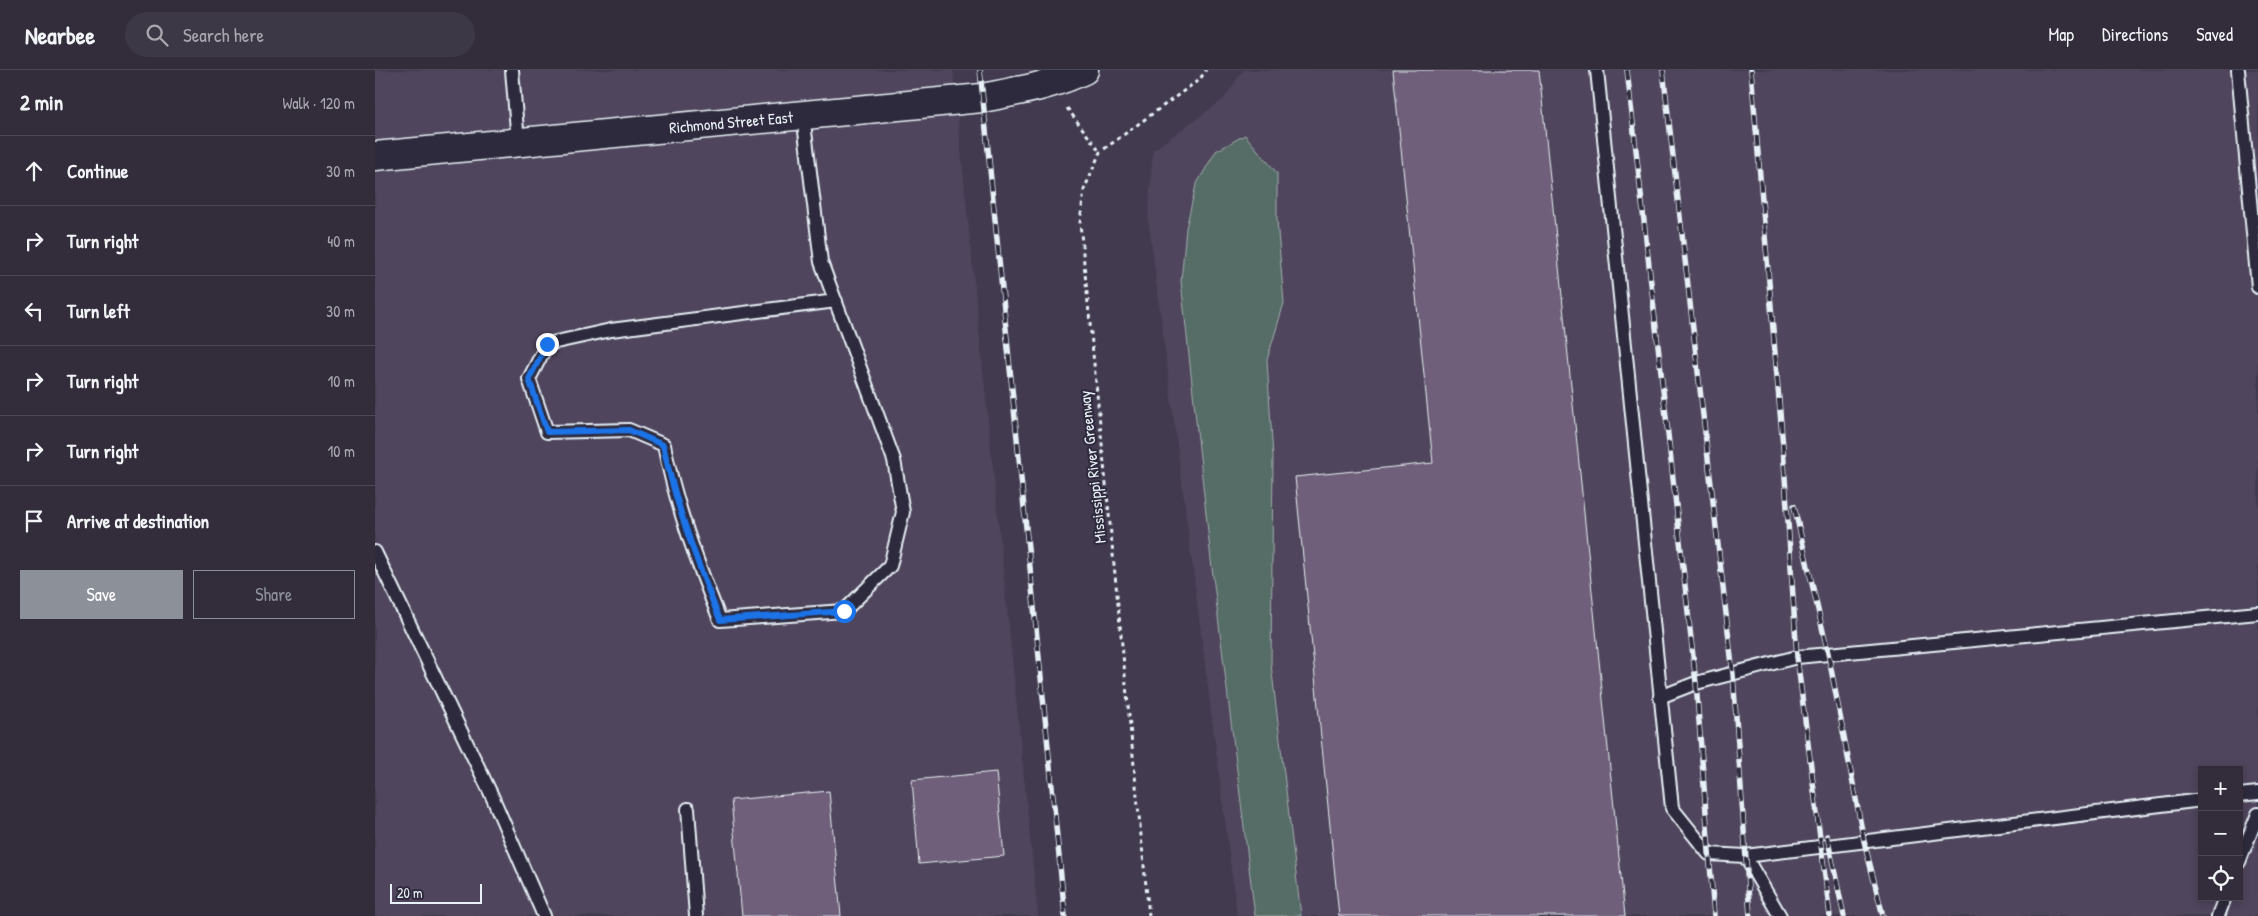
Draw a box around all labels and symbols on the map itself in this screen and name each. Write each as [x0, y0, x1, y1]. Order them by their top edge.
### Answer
street label: Richmond Street East [668, 106, 794, 138]
route end [536, 333, 559, 356]
street label: Mississippi River Greenway [1073, 389, 1111, 545]
route start [833, 600, 856, 623]
scale bar [390, 881, 483, 904]

